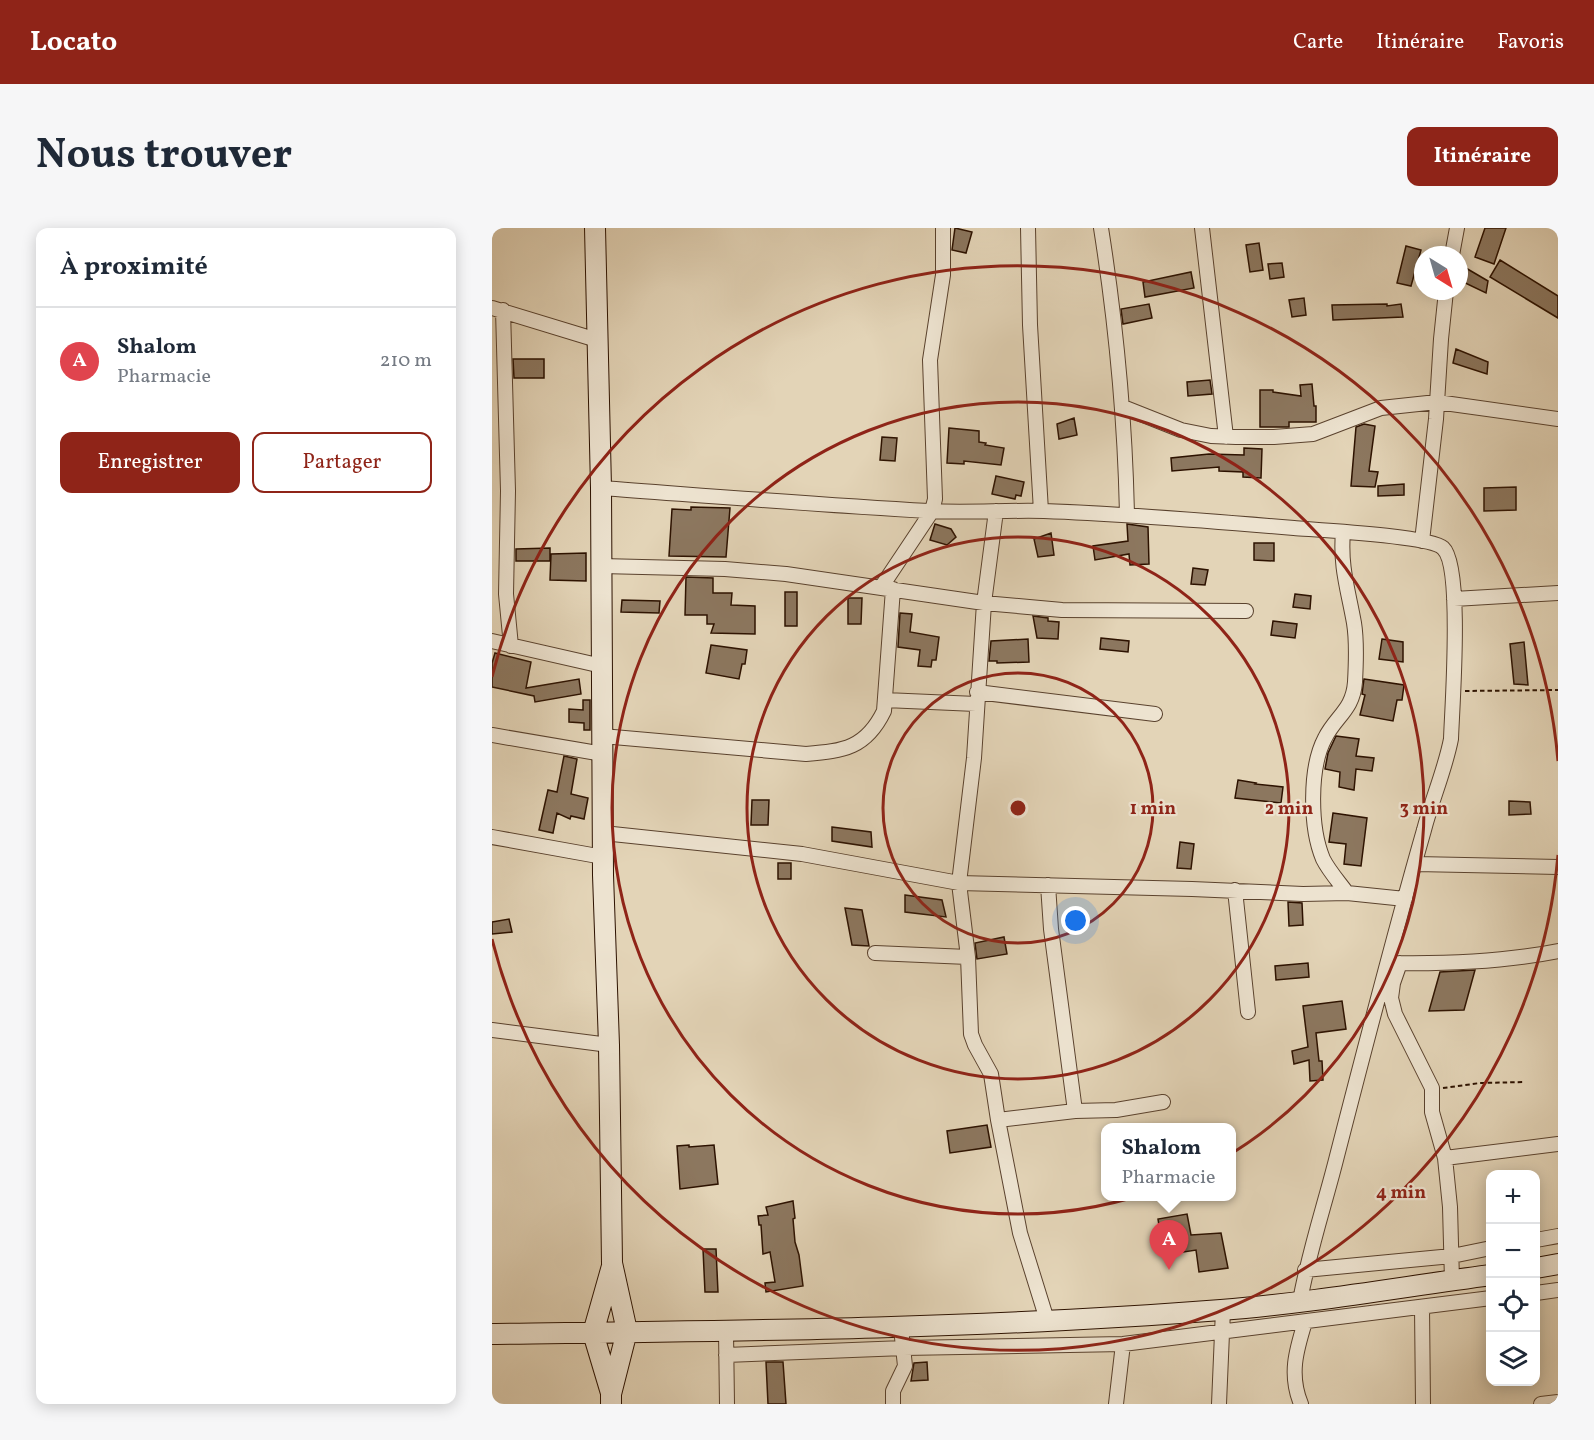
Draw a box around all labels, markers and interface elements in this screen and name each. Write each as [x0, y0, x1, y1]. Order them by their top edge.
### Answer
text: Locato [30, 23, 117, 62]
text: Carte [1293, 28, 1343, 57]
text: Itinéraire [1376, 28, 1464, 57]
text: Favoris [1497, 28, 1564, 57]
text: Nous trouver [36, 127, 292, 186]
button: Itinéraire [1407, 127, 1558, 186]
north arrow [1414, 246, 1468, 300]
text: À proximité [60, 249, 208, 285]
text: Shalom [117, 332, 197, 363]
text: A [72, 347, 87, 375]
text: 210 m [380, 347, 432, 375]
text: Pharmacie [117, 363, 211, 391]
button: Enregistrer [60, 432, 240, 493]
button: Partager [252, 432, 432, 493]
text: 1 min [1130, 797, 1176, 822]
text: 2 min [1265, 797, 1313, 822]
text: 3 min [1400, 797, 1448, 822]
centre of rings [1008, 798, 1028, 818]
your location [1061, 906, 1090, 935]
popup [1101, 1123, 1236, 1201]
text: Shalom [1122, 1133, 1201, 1164]
text: Pharmacie [1122, 1164, 1215, 1192]
map controls [1486, 1170, 1540, 1386]
button: + [1486, 1170, 1540, 1224]
text: 4 min [1376, 1181, 1426, 1206]
pin: A [1150, 1220, 1188, 1270]
button: − [1486, 1224, 1540, 1278]
button: locate [1486, 1278, 1540, 1332]
button: layers [1486, 1332, 1540, 1386]

